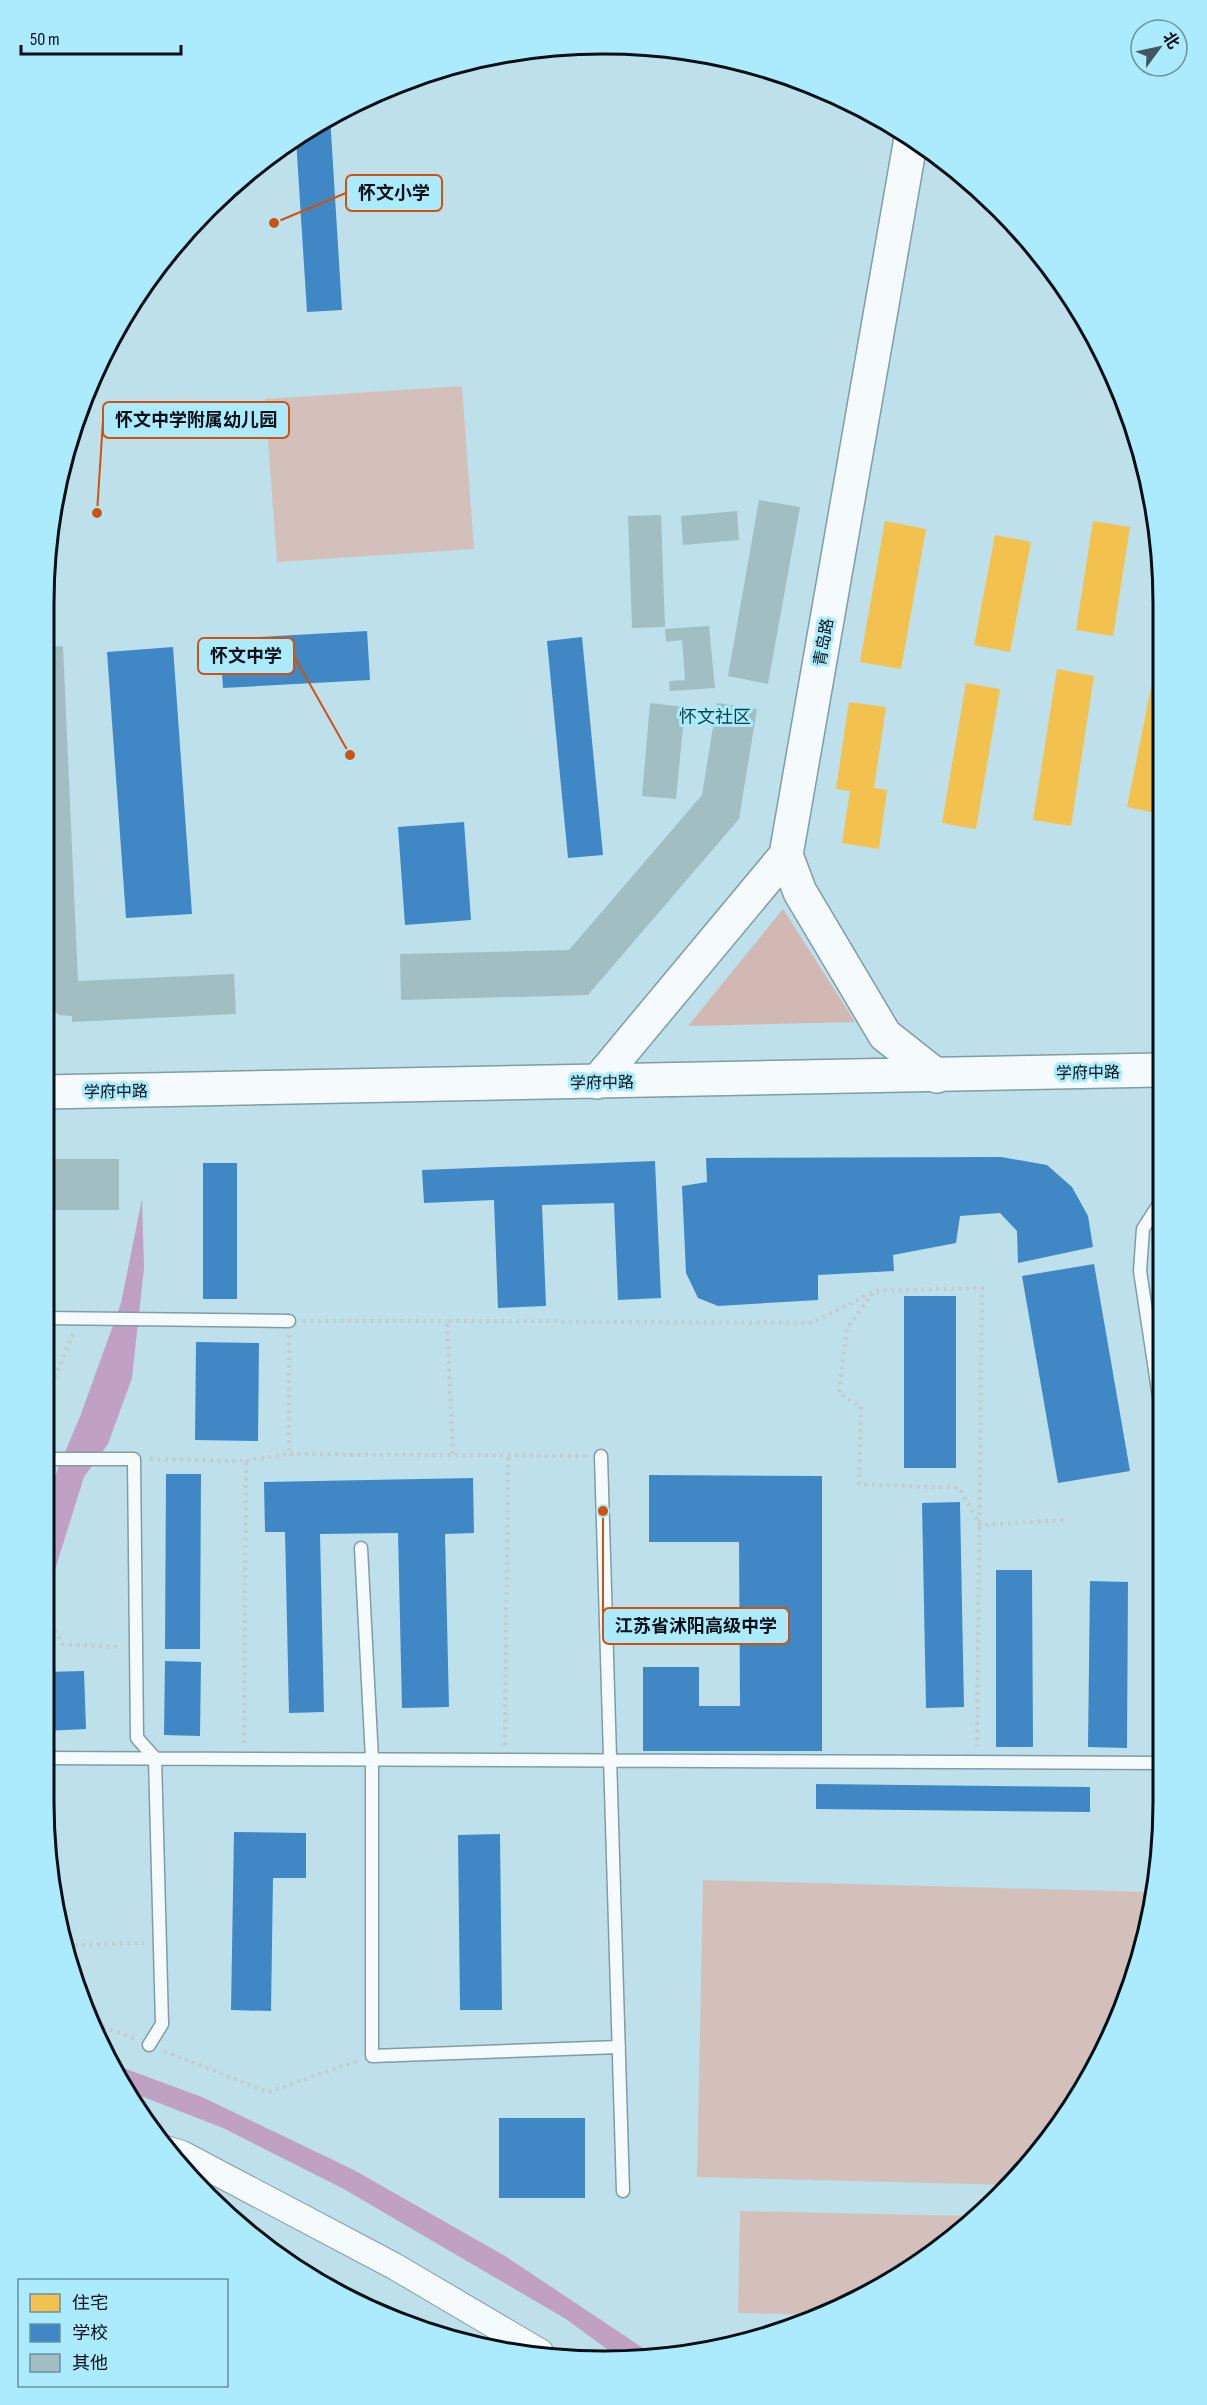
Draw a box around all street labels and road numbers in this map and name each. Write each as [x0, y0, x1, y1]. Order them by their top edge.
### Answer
street label: 青岛路 [811, 617, 838, 668]
street label: 学府中路 [1056, 1063, 1120, 1084]
street label: 学府中路 [570, 1073, 634, 1094]
street label: 学府中路 [84, 1082, 148, 1103]

